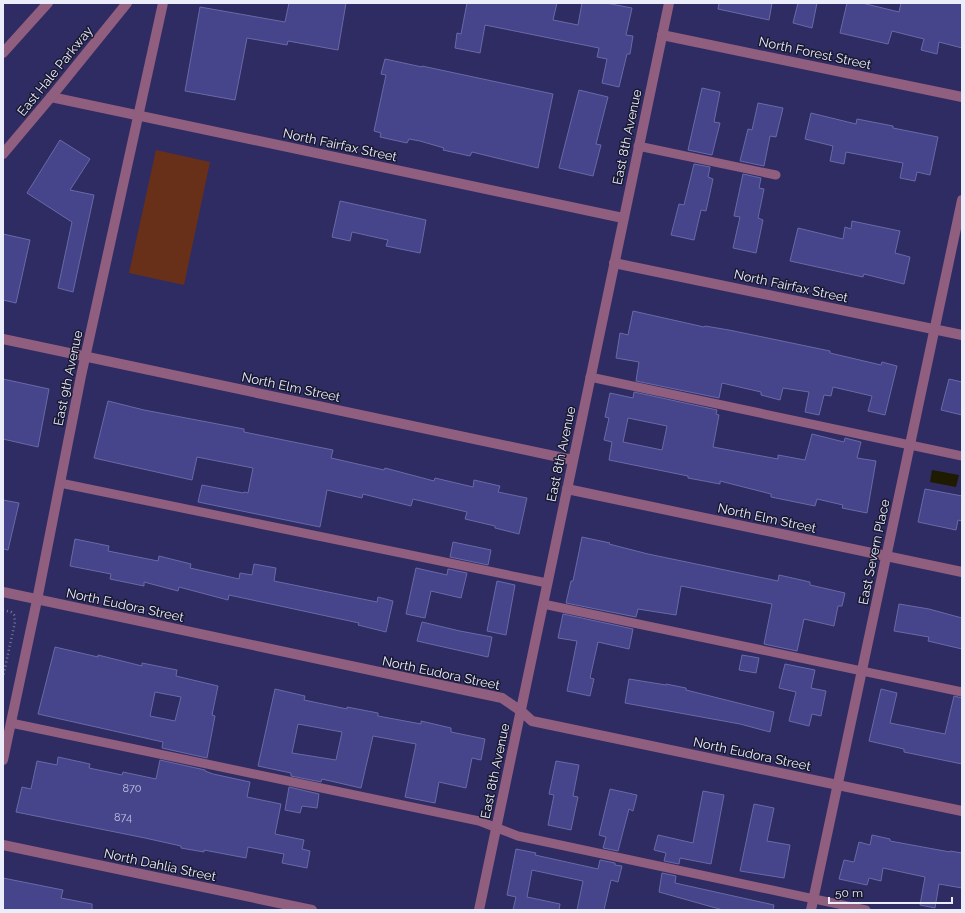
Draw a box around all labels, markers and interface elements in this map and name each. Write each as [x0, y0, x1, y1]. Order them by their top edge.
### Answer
street label: East Hale Parkway [14, 23, 96, 119]
street label: North Forest Street [757, 34, 873, 72]
street label: East 8th Avenue [610, 88, 645, 186]
street label: North Fairfax Street [282, 126, 399, 165]
street label: North Fairfax Street [733, 267, 850, 306]
street label: East 9th Avenue [51, 329, 85, 427]
street label: North Elm Street [240, 369, 342, 405]
street label: East 8th Avenue [544, 405, 579, 503]
street label: East Severn Place [855, 498, 893, 606]
street label: North Elm Street [716, 500, 818, 536]
street label: North Eudora Street [65, 585, 186, 625]
street label: North Eudora Street [381, 653, 502, 693]
street label: East 8th Avenue [478, 722, 513, 820]
street label: North Eudora Street [692, 734, 813, 774]
house number: 870 [122, 782, 142, 795]
house number: 874 [114, 811, 132, 824]
street label: North Dahlia Street [103, 846, 218, 884]
scale bar [829, 879, 952, 905]
text: 50 m [835, 886, 863, 900]

